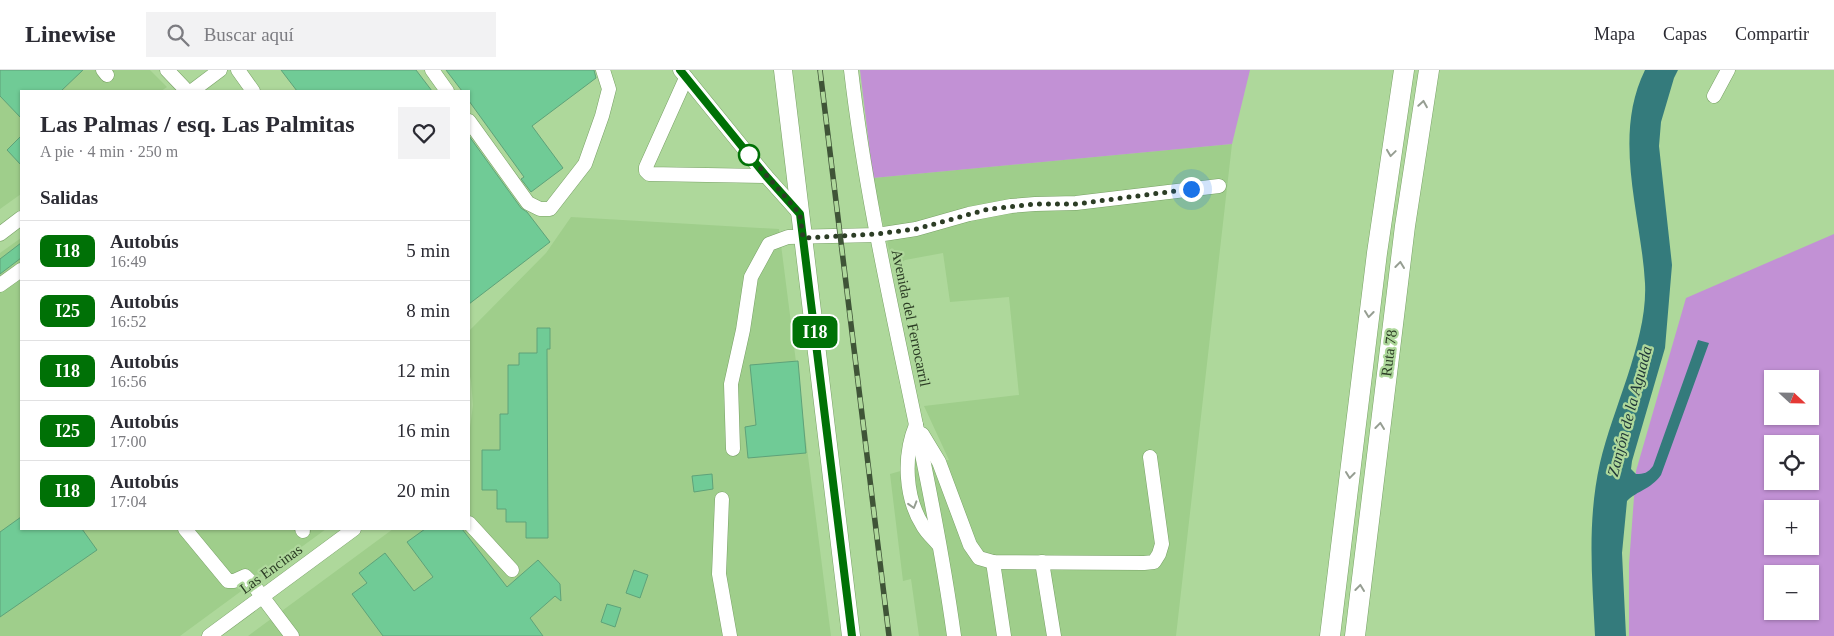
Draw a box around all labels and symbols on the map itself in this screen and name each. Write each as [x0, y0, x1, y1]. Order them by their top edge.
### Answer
one-way arrow [1418, 100, 1428, 109]
unlabelled marker [738, 144, 760, 166]
one-way arrow [1386, 149, 1397, 157]
your location [1179, 177, 1204, 202]
street label: Avenida del Ferrocarril [889, 248, 933, 388]
one-way arrow [1394, 261, 1405, 269]
one-way arrow [1364, 310, 1375, 318]
line badge: I18 [786, 316, 844, 348]
street label: Ruta 78 [1378, 329, 1400, 377]
water label: Zanjón de la Aguada [1604, 344, 1656, 478]
north arrow [1764, 370, 1819, 425]
one-way arrow [1374, 422, 1385, 430]
one-way arrow [1345, 471, 1355, 479]
one-way arrow [908, 500, 918, 508]
street label: Las Encinas [237, 541, 305, 597]
one-way arrow [1355, 583, 1365, 592]

